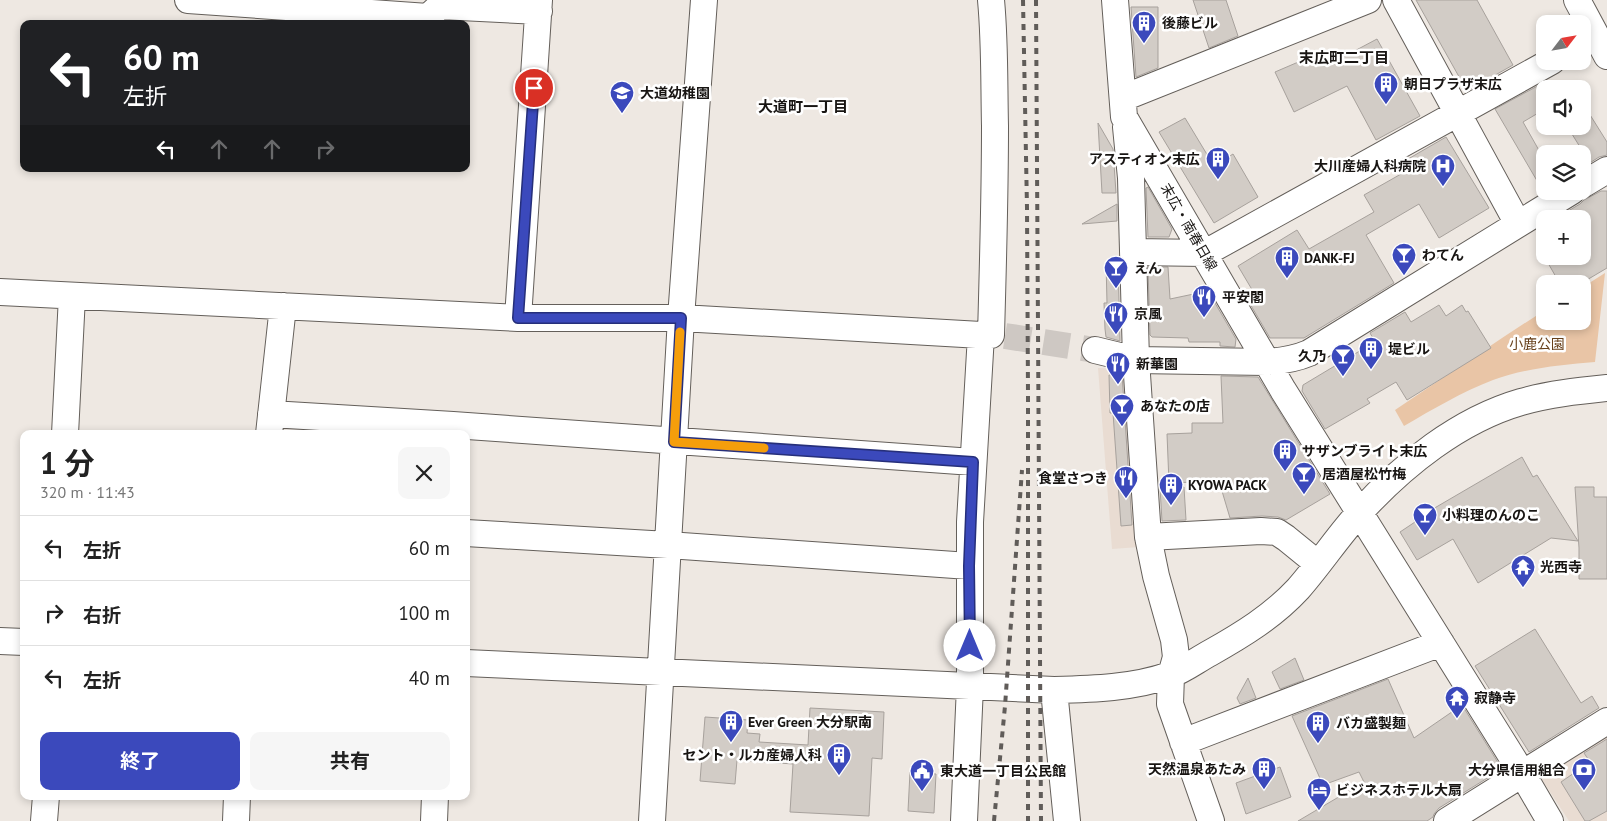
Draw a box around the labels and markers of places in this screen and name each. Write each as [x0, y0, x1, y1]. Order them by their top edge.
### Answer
building icon: 後藤ビル [1131, 10, 1157, 44]
place label: 後藤ビル [1162, 14, 1218, 32]
pin [513, 67, 555, 109]
building icon: 朝日プラザ末広 [1373, 71, 1399, 105]
place label: 朝日プラザ末広 [1404, 75, 1502, 93]
school or university icon: 大道幼稚園 [609, 80, 635, 114]
place label: 大道幼稚園 [640, 84, 710, 102]
building icon: アスティオン末広 [1205, 146, 1231, 180]
place label: アスティオン末広 [1089, 150, 1200, 168]
hospital icon: 大川産婦人科病院 [1430, 153, 1456, 187]
place label: 大川産婦人科病院 [1314, 157, 1426, 175]
bar icon: わてん [1391, 242, 1417, 276]
building icon: DANK-FJ [1274, 245, 1300, 279]
place label: わてん [1422, 246, 1464, 264]
place label: DANK-FJ [1304, 249, 1355, 267]
bar icon: えん [1103, 255, 1129, 289]
place label: えん [1134, 259, 1162, 277]
restaurant icon: 平安閣 [1191, 284, 1217, 318]
place label: 平安閣 [1222, 288, 1264, 306]
restaurant icon: 京風 [1103, 301, 1129, 335]
place label: 京風 [1134, 305, 1162, 323]
building icon: 堤ビル [1358, 336, 1384, 370]
place label: 堤ビル [1388, 340, 1430, 358]
bar icon: 久乃 [1330, 343, 1356, 377]
place label: 久乃 [1298, 347, 1326, 365]
restaurant icon: 新華園 [1105, 351, 1131, 385]
place label: 新華園 [1136, 355, 1178, 373]
bar icon: あなたの店 [1109, 393, 1135, 427]
place label: あなたの店 [1140, 397, 1210, 415]
building icon: サザンブライト末広 [1272, 438, 1298, 472]
place label: サザンブライト末広 [1302, 442, 1428, 460]
bar icon: 居酒屋松竹梅 [1291, 461, 1317, 495]
restaurant icon: 食堂さつき [1113, 465, 1139, 499]
place label: 居酒屋松竹梅 [1322, 465, 1406, 483]
place label: 食堂さつき [1038, 469, 1108, 487]
building icon: KYOWA PACK [1158, 472, 1184, 506]
place label: KYOWA PACK [1188, 476, 1267, 494]
bar icon: 小料理のんのこ [1412, 502, 1438, 536]
place label: 小料理のんのこ [1442, 506, 1540, 524]
temple icon: 光西寺 [1510, 554, 1536, 588]
place label: 光西寺 [1540, 558, 1582, 576]
temple icon: 寂静寺 [1444, 685, 1470, 719]
place label: 寂静寺 [1474, 689, 1516, 707]
building icon: Ever Green 大分駅南 [718, 709, 744, 743]
building icon: バカ盛製麺 [1305, 710, 1331, 744]
place label: Ever Green 大分駅南 [748, 713, 872, 731]
place label: バカ盛製麺 [1336, 714, 1406, 732]
building icon: セント・ルカ産婦人科 [826, 742, 852, 776]
place label: セント・ルカ産婦人科 [682, 746, 822, 764]
building icon: 天然温泉あたみ [1251, 756, 1277, 790]
bank icon: 大分県信用組合 [1571, 757, 1597, 791]
public building icon: 東大道一丁目公民館 [909, 758, 935, 792]
place label: 天然温泉あたみ [1148, 760, 1246, 778]
place label: 大分県信用組合 [1468, 761, 1566, 779]
place label: 東大道一丁目公民館 [940, 762, 1066, 780]
hotel icon: ビジネスホテル大扇 [1306, 777, 1332, 811]
place label: ビジネスホテル大扇 [1336, 781, 1462, 799]

